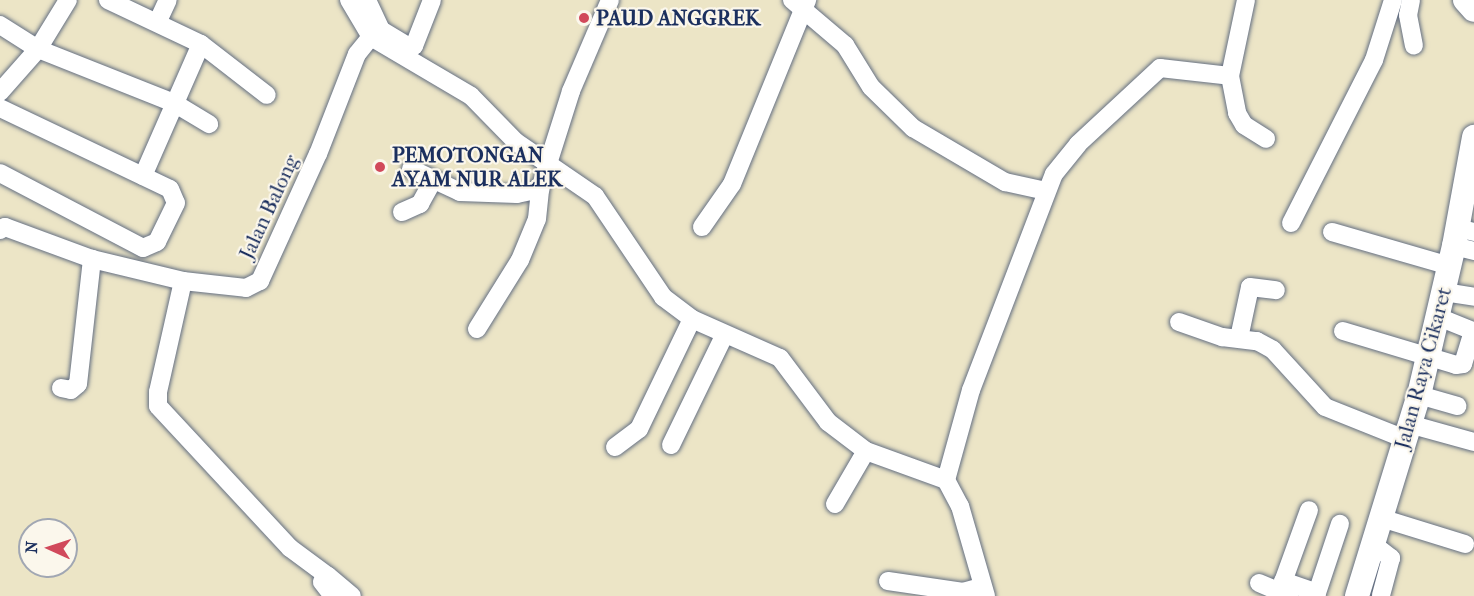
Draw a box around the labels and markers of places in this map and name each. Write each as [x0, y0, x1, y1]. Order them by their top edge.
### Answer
place label: PAUD ANGGREK [596, 5, 760, 31]
marker: PAUD ANGGREK [577, 11, 591, 25]
place label: PEMOTONGAN AYAM NUR ALEK [392, 142, 562, 192]
marker: PEMOTONGAN AYAM NUR ALEK [373, 160, 387, 174]

